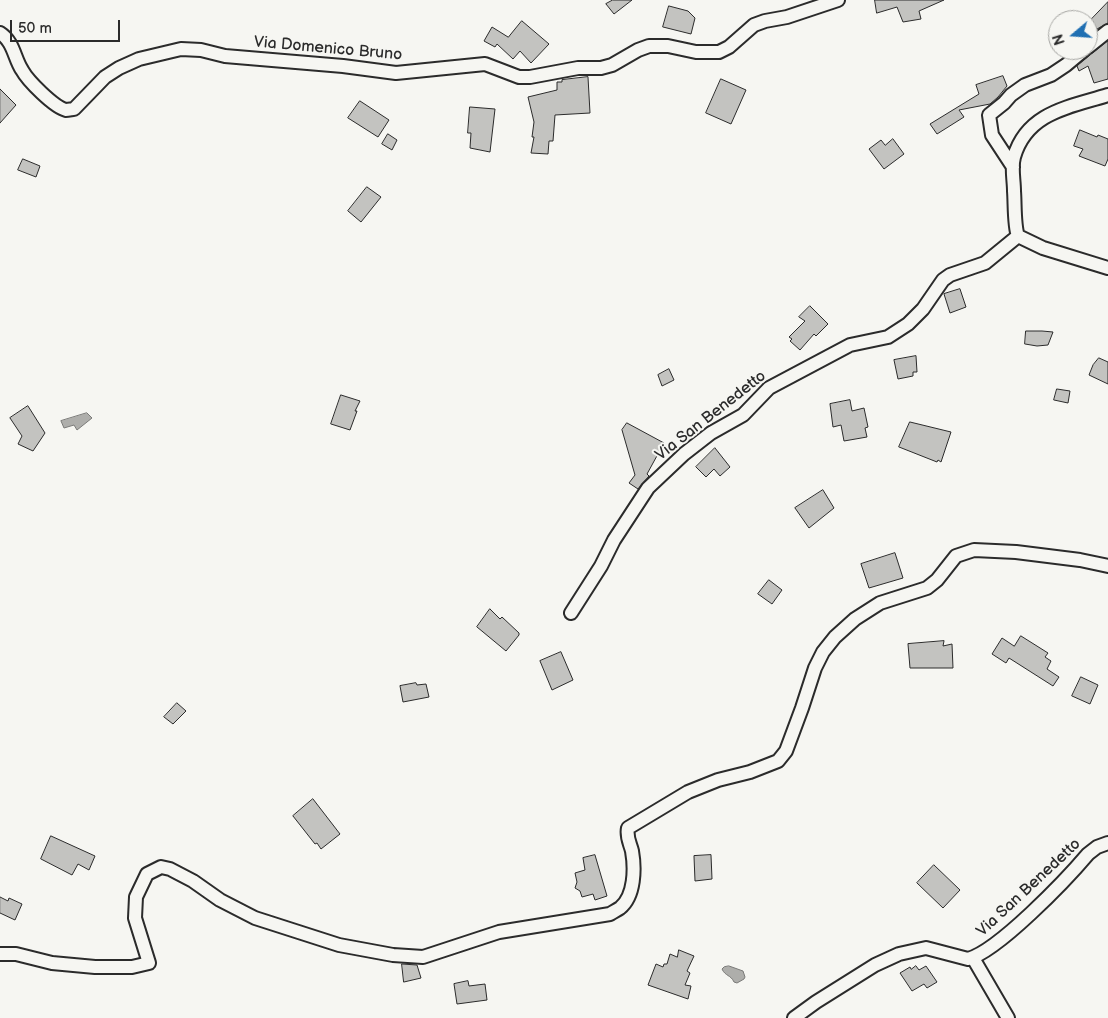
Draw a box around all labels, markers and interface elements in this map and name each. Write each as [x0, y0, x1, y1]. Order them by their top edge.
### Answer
scale bar [12, 10, 122, 42]
north arrow [1048, 10, 1098, 60]
text: 50 m [18, 19, 52, 38]
text: N [1050, 32, 1069, 47]
street label: Via Domenico Bruno [253, 33, 403, 65]
street label: Via San Benedetto [652, 367, 770, 465]
street label: Via San Benedetto [973, 835, 1085, 941]

